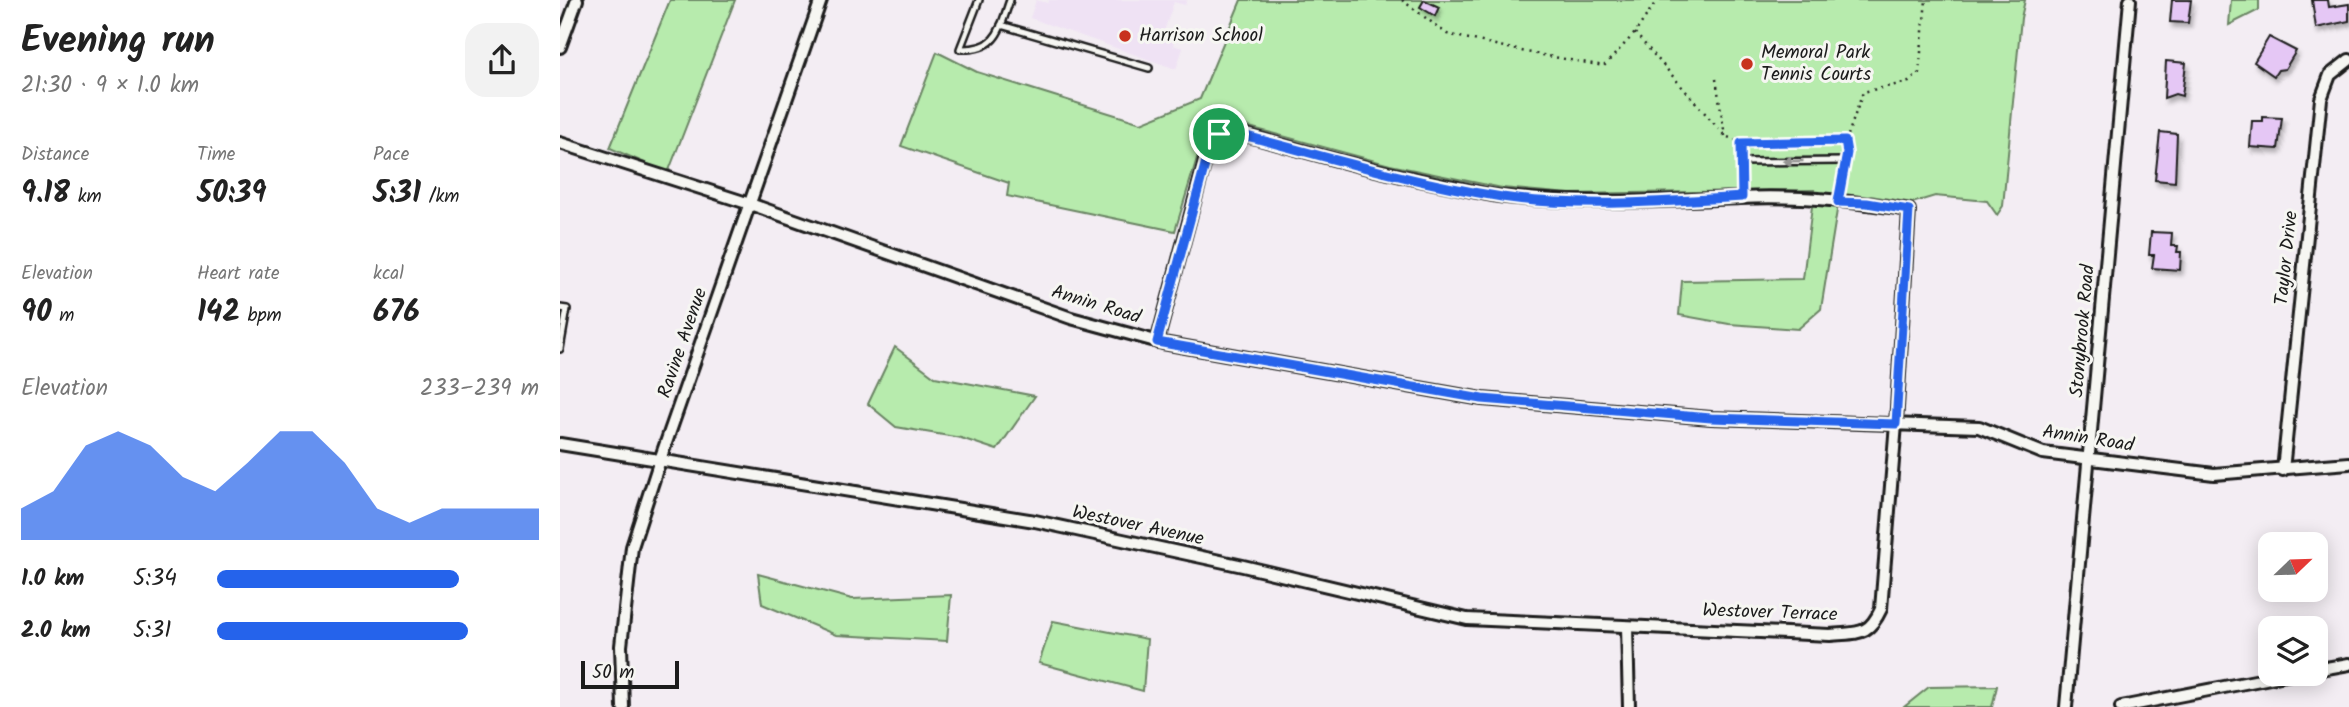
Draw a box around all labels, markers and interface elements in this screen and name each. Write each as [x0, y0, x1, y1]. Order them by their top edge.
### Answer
text: Evening run [21, 12, 215, 72]
place label: Harrison School [1139, 21, 1263, 51]
button: share [465, 23, 539, 97]
marker: Harrison School [1117, 28, 1133, 44]
place label: Memoral Park Tennis Courts [1761, 38, 1871, 90]
marker: Memoral Park Tennis Courts [1739, 56, 1755, 72]
text: 21:30 · 9 × 1.0 km [21, 68, 199, 104]
pin [1189, 104, 1249, 164]
icon: arrive [1200, 115, 1238, 153]
text: Distance [21, 140, 89, 170]
text: Time [197, 140, 235, 170]
text: Pace [373, 140, 409, 170]
one-way arrow [1782, 156, 1804, 167]
text: 9.18 [21, 170, 70, 218]
text: 50:39 [197, 170, 267, 218]
text: 5:31 [373, 170, 421, 218]
text: km [70, 182, 102, 212]
text: /km [421, 182, 459, 212]
street label: Taylor Drive [2267, 209, 2307, 307]
text: Elevation [21, 259, 93, 289]
text: Heart rate [197, 259, 280, 289]
text: kcal [373, 259, 404, 289]
street label: Stonybrook Road [2062, 263, 2104, 399]
street label: Annin Road [1048, 277, 1145, 333]
street label: Ravine Avenue [650, 283, 716, 402]
text: 90 [21, 289, 52, 337]
text: 142 [197, 289, 240, 337]
text: 676 [373, 289, 420, 337]
text: m [52, 301, 74, 331]
text: bpm [240, 301, 282, 331]
text: Elevation [21, 371, 108, 407]
text: 233–239 m [420, 371, 539, 407]
street label: Annin Road [2040, 417, 2136, 461]
street label: Westover Avenue [1069, 497, 1207, 555]
north arrow [2258, 532, 2328, 602]
map controls [2258, 532, 2328, 686]
text: 1.0 km [21, 561, 84, 597]
text: 5:34 [133, 561, 177, 597]
street label: Westover Terrace [1702, 596, 1839, 630]
text: 2.0 km [21, 613, 91, 649]
text: 5:31 [133, 613, 171, 649]
button: layers [2258, 616, 2328, 686]
scale bar [581, 658, 679, 690]
text: 50 m [592, 658, 634, 688]

